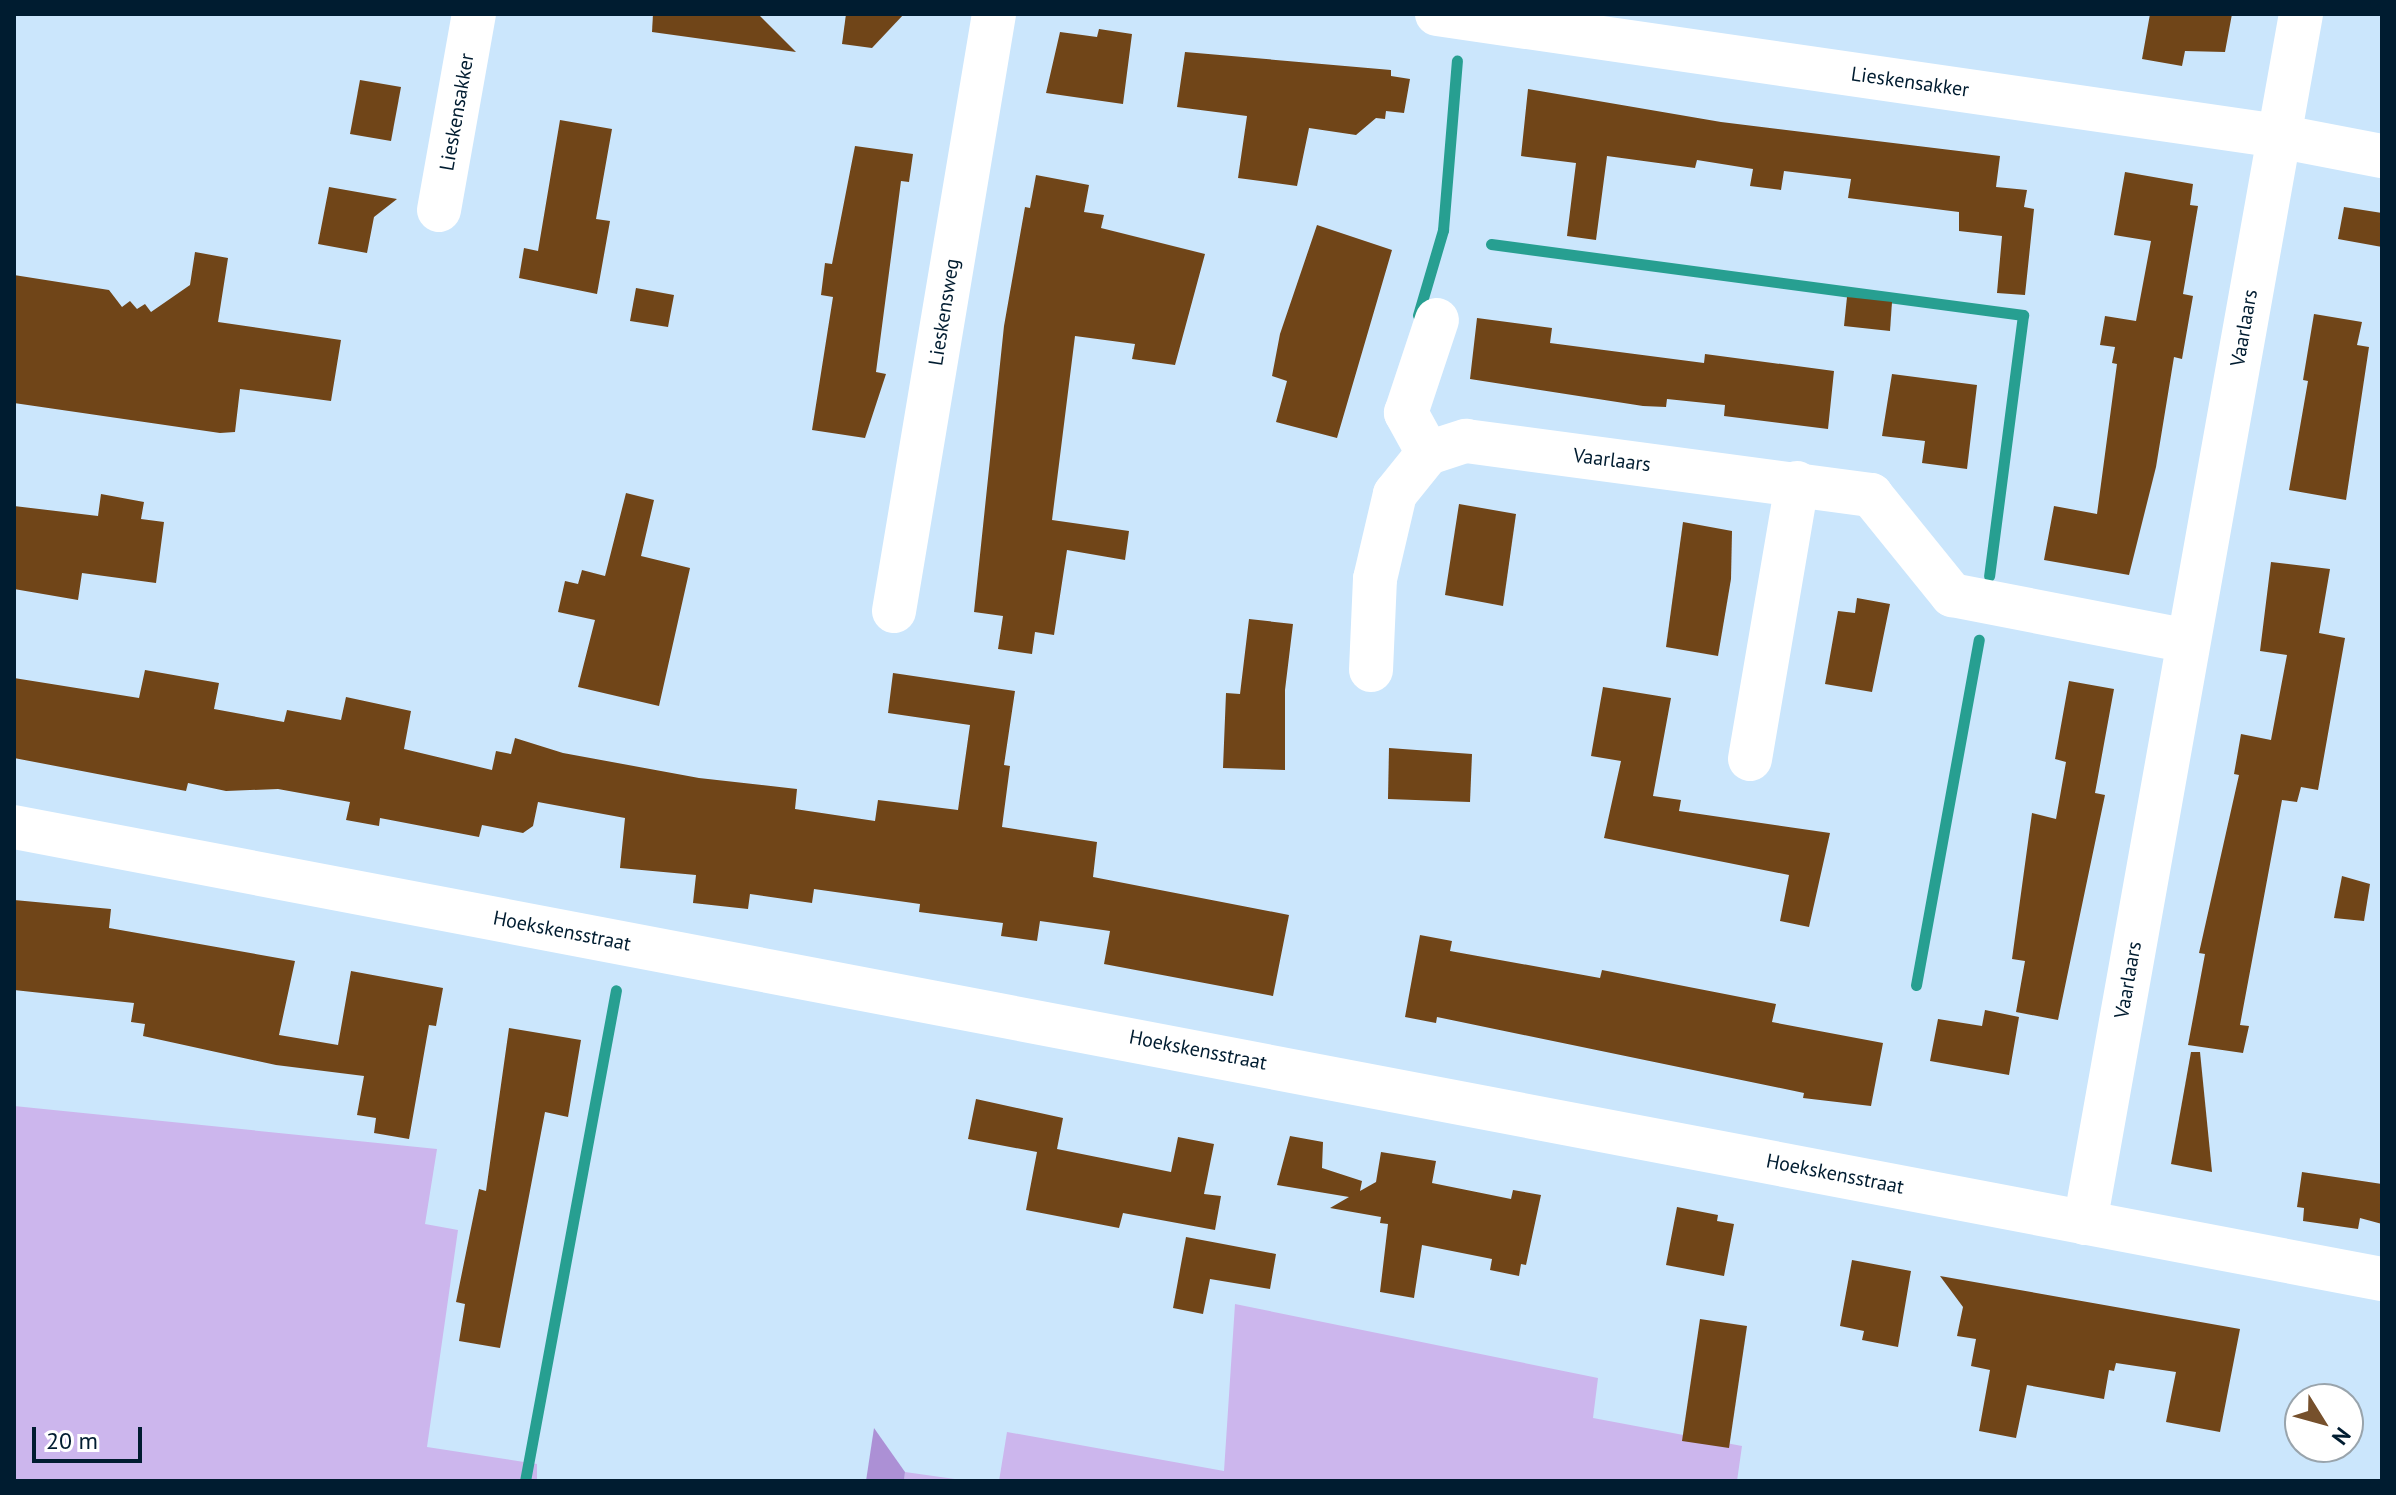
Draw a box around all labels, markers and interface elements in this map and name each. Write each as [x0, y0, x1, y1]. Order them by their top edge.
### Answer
street label: Lieskensakker [435, 51, 479, 173]
street label: Lieskensakker [1849, 62, 1971, 102]
street label: Lieskensweg [924, 257, 964, 367]
street label: Vaarlaars [2225, 288, 2263, 368]
street label: Vaarlaars [1572, 443, 1652, 477]
street label: Hoekskensstraat [491, 906, 633, 956]
street label: Vaarlaars [2109, 940, 2147, 1020]
street label: Hoekskensstraat [1127, 1025, 1269, 1075]
street label: Hoekskensstraat [1764, 1149, 1906, 1199]
north arrow [2284, 1383, 2364, 1463]
scale bar [36, 1411, 146, 1461]
text: N [2326, 1422, 2357, 1450]
text: 20 m [46, 1425, 98, 1456]

